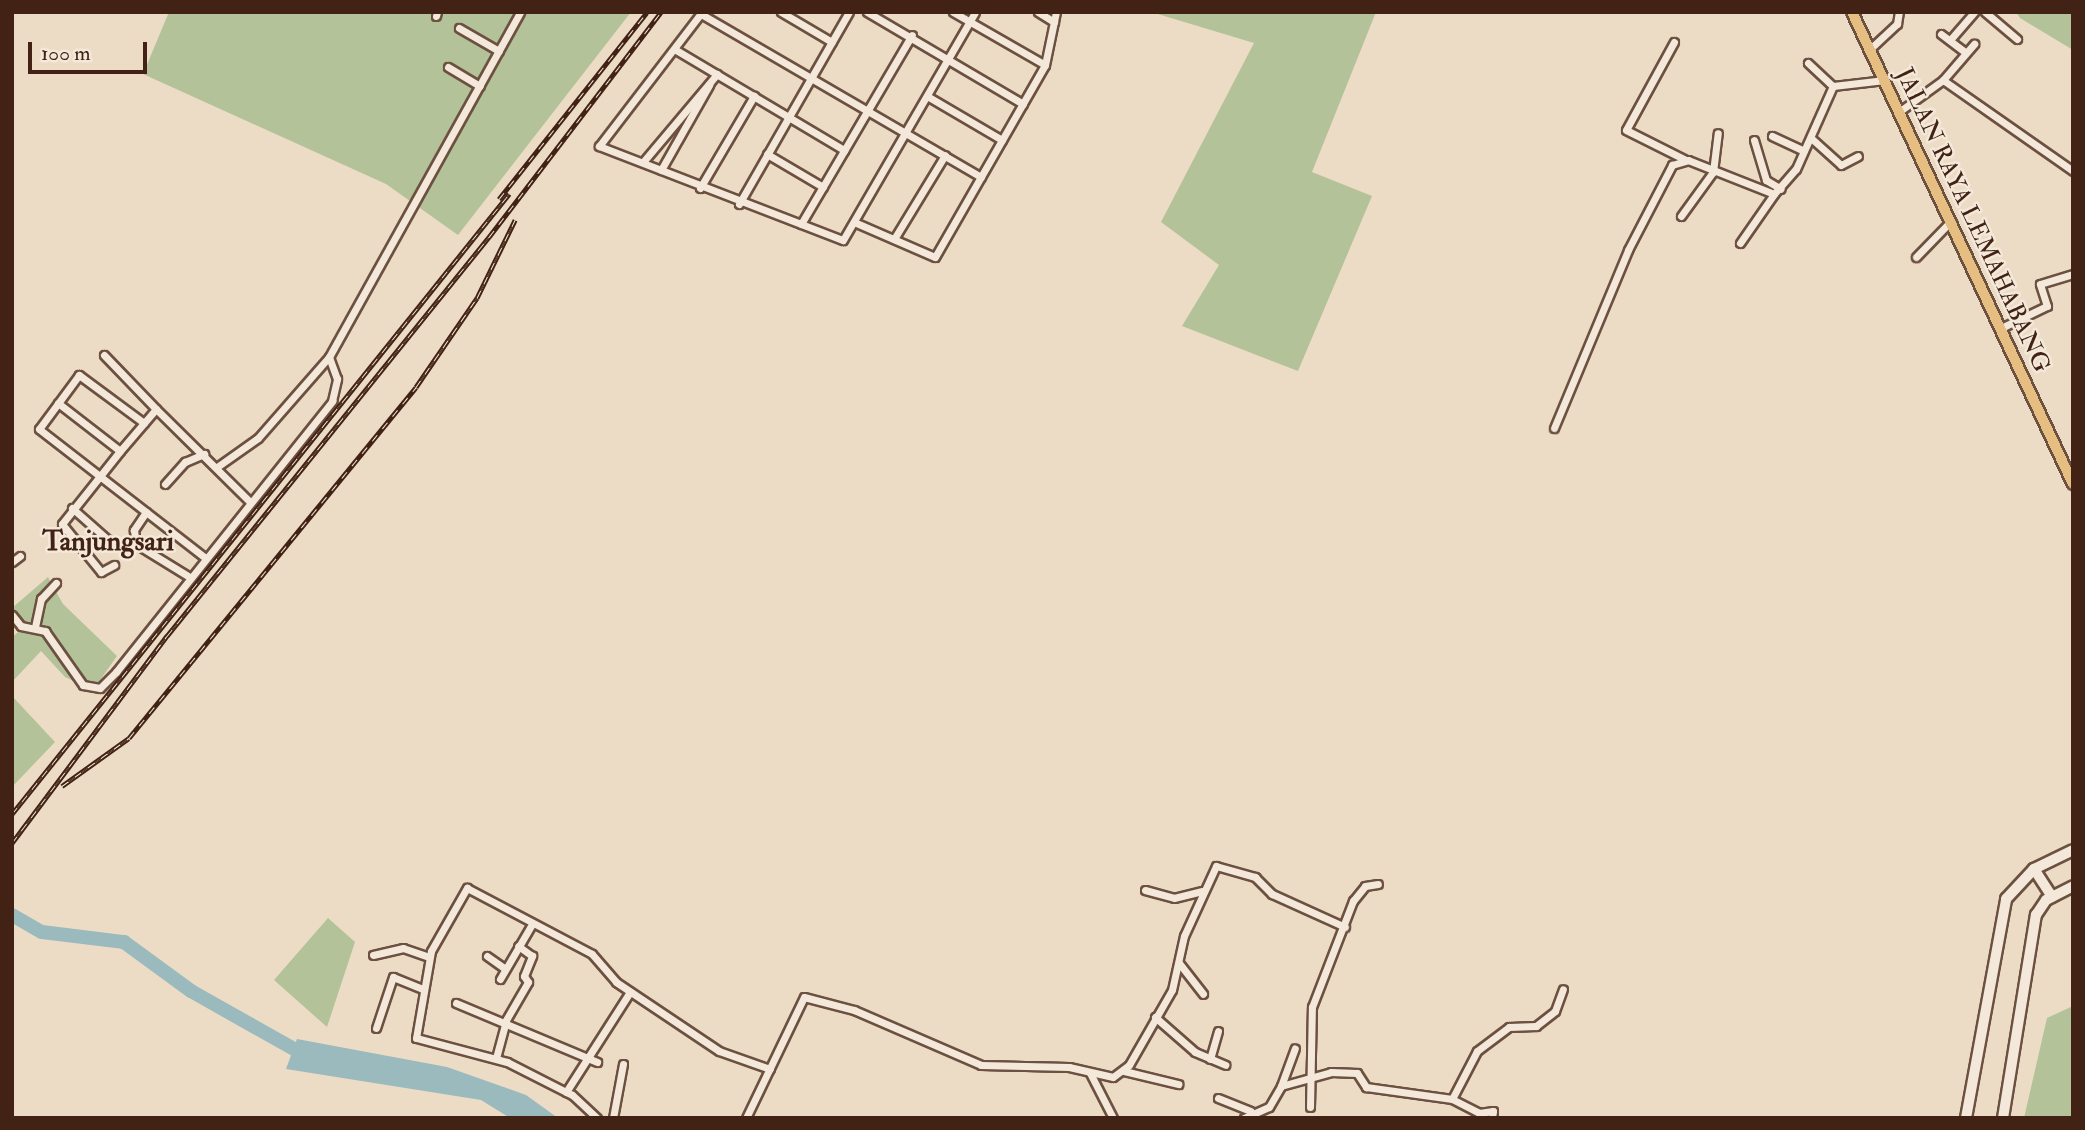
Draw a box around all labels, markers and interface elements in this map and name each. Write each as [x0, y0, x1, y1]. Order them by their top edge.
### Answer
scale bar [32, 28, 150, 72]
text: 100 m [41, 40, 91, 67]
street label: JALAN RAYA LEMAHABANG [1890, 63, 2056, 377]
district label: Tanjungsari [42, 525, 174, 559]

